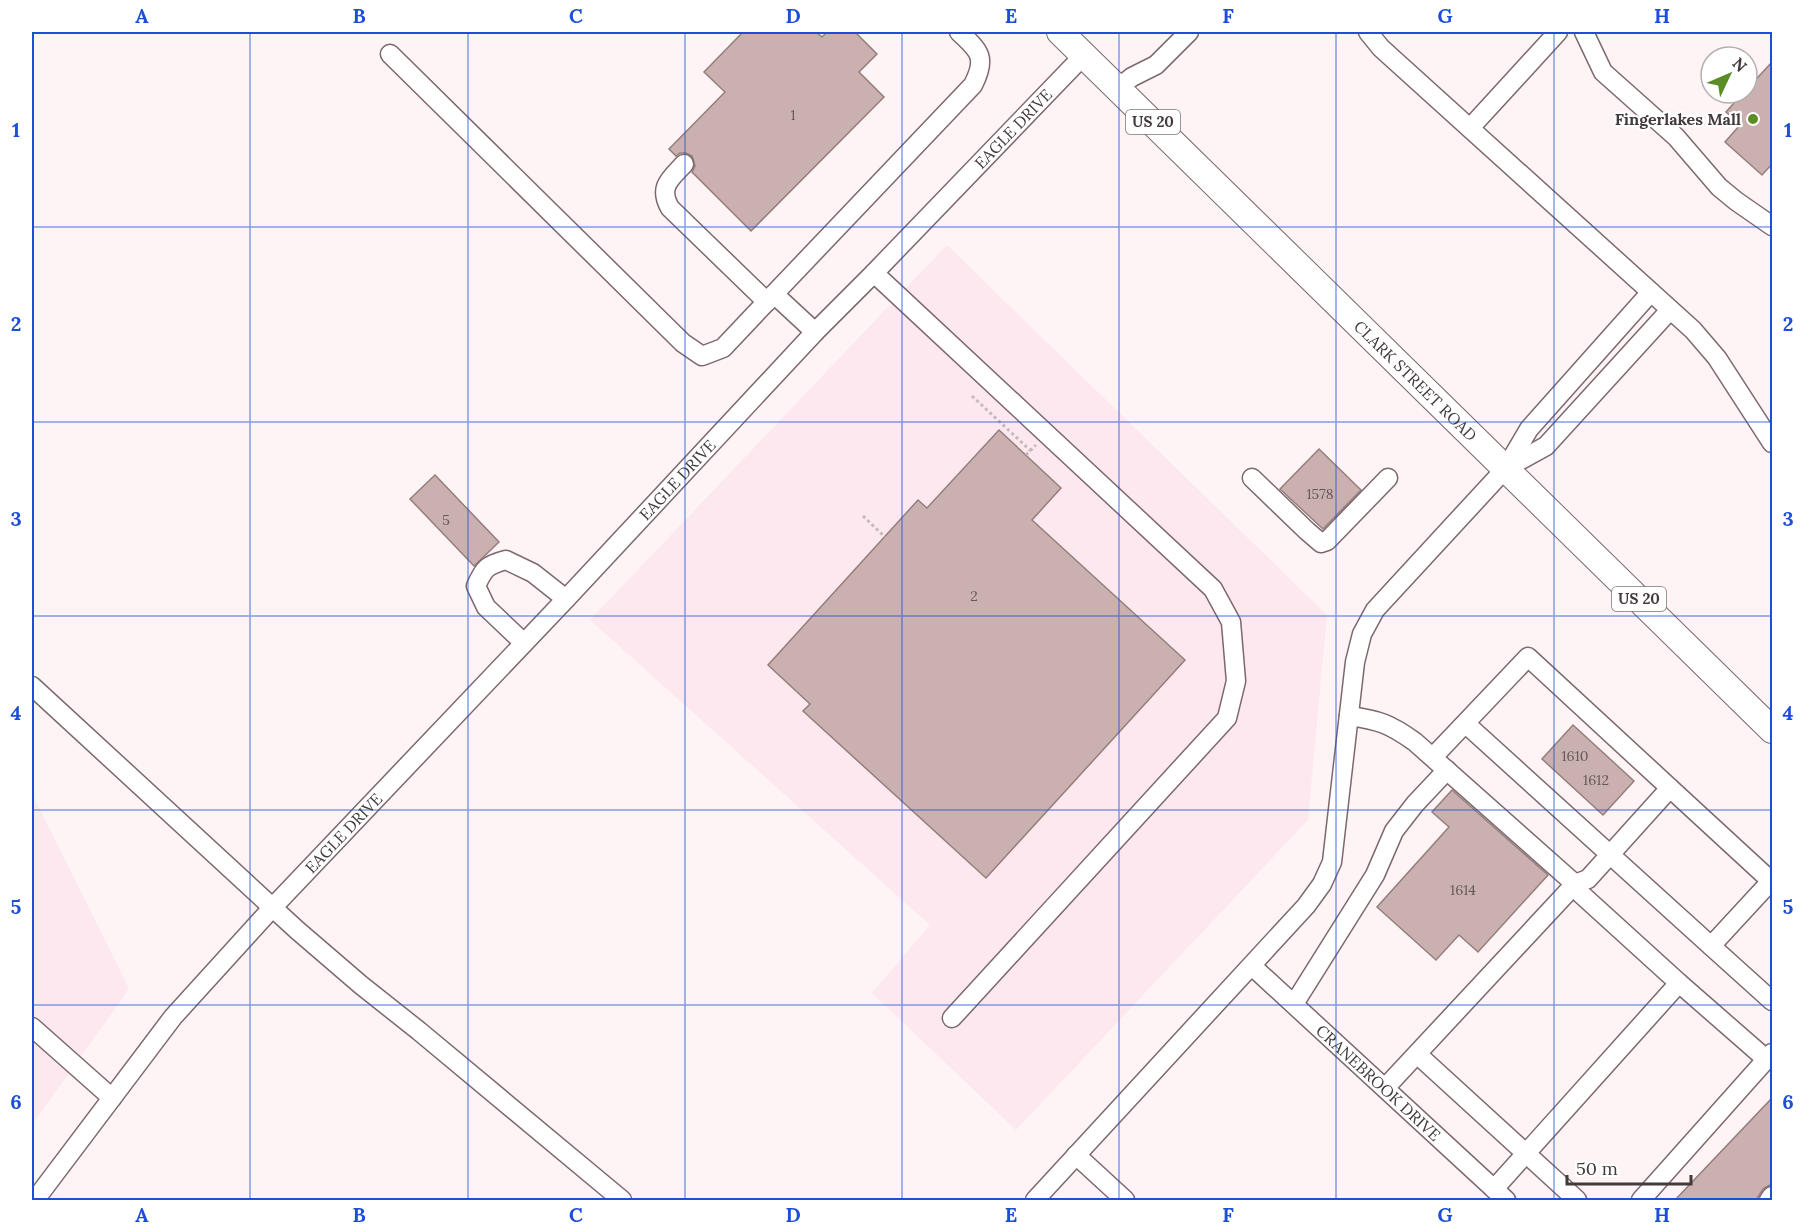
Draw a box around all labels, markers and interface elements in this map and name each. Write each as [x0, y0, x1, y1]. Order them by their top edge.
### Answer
text: A [135, 3, 149, 28]
text: B [352, 3, 366, 28]
text: C [569, 3, 583, 28]
text: D [785, 3, 801, 28]
text: E [1005, 3, 1017, 28]
text: F [1222, 3, 1234, 28]
text: G [1437, 3, 1453, 28]
text: H [1654, 3, 1670, 28]
north arrow [1699, 45, 1759, 105]
text: N [1728, 53, 1751, 76]
street label: EAGLE DRIVE [970, 84, 1056, 173]
house number: 1 [790, 106, 796, 124]
place label: Fingerlakes Mall [1615, 109, 1741, 129]
road number: US 20 [1126, 110, 1180, 134]
marker: Fingerlakes Mall [1746, 112, 1760, 126]
text: 1 [12, 117, 20, 142]
text: 1 [1784, 117, 1792, 142]
text: 2 [11, 311, 21, 336]
text: 2 [1783, 311, 1793, 336]
street label: CLARK STREET ROAD [1350, 316, 1481, 445]
street label: EAGLE DRIVE [635, 435, 720, 524]
house number: 1578 [1306, 485, 1334, 503]
text: 3 [10, 506, 22, 531]
text: 3 [1782, 506, 1794, 531]
house number: 5 [442, 511, 450, 529]
house number: 2 [970, 587, 978, 605]
road number: US 20 [1612, 587, 1666, 611]
text: 4 [11, 700, 22, 725]
text: 4 [1783, 700, 1794, 725]
house number: 1610 [1562, 747, 1588, 765]
house number: 1612 [1583, 771, 1609, 789]
street label: EAGLE DRIVE [301, 789, 386, 877]
house number: 1614 [1450, 881, 1476, 899]
text: 5 [11, 894, 22, 919]
text: 5 [1783, 894, 1794, 919]
street label: CRANEBROOK DRIVE [1312, 1020, 1445, 1145]
text: 6 [10, 1089, 22, 1114]
text: 6 [1782, 1089, 1794, 1114]
scale bar [1567, 1148, 1692, 1186]
text: 50 m [1576, 1157, 1618, 1180]
text: A [135, 1202, 149, 1227]
text: B [352, 1202, 366, 1227]
text: C [569, 1202, 583, 1227]
text: D [785, 1202, 801, 1227]
text: E [1005, 1202, 1017, 1227]
text: F [1222, 1202, 1234, 1227]
text: G [1437, 1202, 1453, 1227]
text: H [1654, 1202, 1670, 1227]

